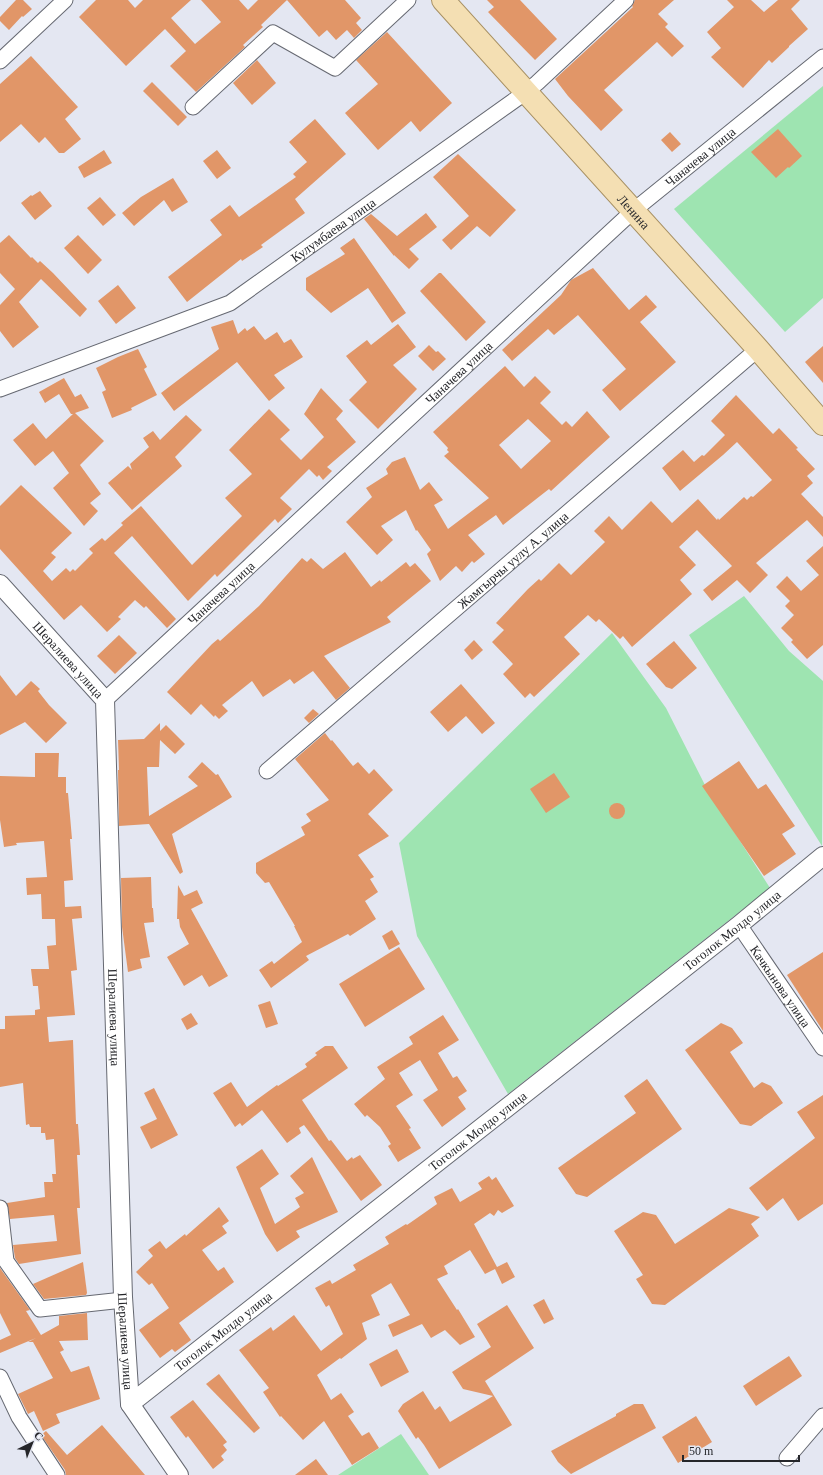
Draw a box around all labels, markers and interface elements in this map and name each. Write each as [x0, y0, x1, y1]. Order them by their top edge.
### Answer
street label: Чаначева улица [662, 124, 739, 190]
street label: Ленина [614, 192, 653, 232]
street label: Кулумбаева улица [288, 195, 379, 265]
street label: Чаначева улица [422, 338, 496, 408]
street label: Жамгырчы уулу А. улица [455, 508, 572, 612]
street label: Чаначева улица [185, 558, 258, 628]
street label: Шералиева улица [30, 619, 107, 701]
street label: Тоголок Молдо улица [681, 887, 784, 974]
street label: Качкынова улица [747, 943, 814, 1030]
street label: Шералиева улица [105, 968, 123, 1067]
street label: Тоголок Молдо улица [426, 1088, 530, 1174]
street label: Тоголок Молдо улица [171, 1288, 275, 1374]
street label: Шералиева улица [115, 1292, 136, 1391]
north arrow [12, 1423, 52, 1463]
text: С [32, 1429, 46, 1443]
scale bar [683, 1437, 799, 1463]
text: 50 m [689, 1444, 714, 1458]

